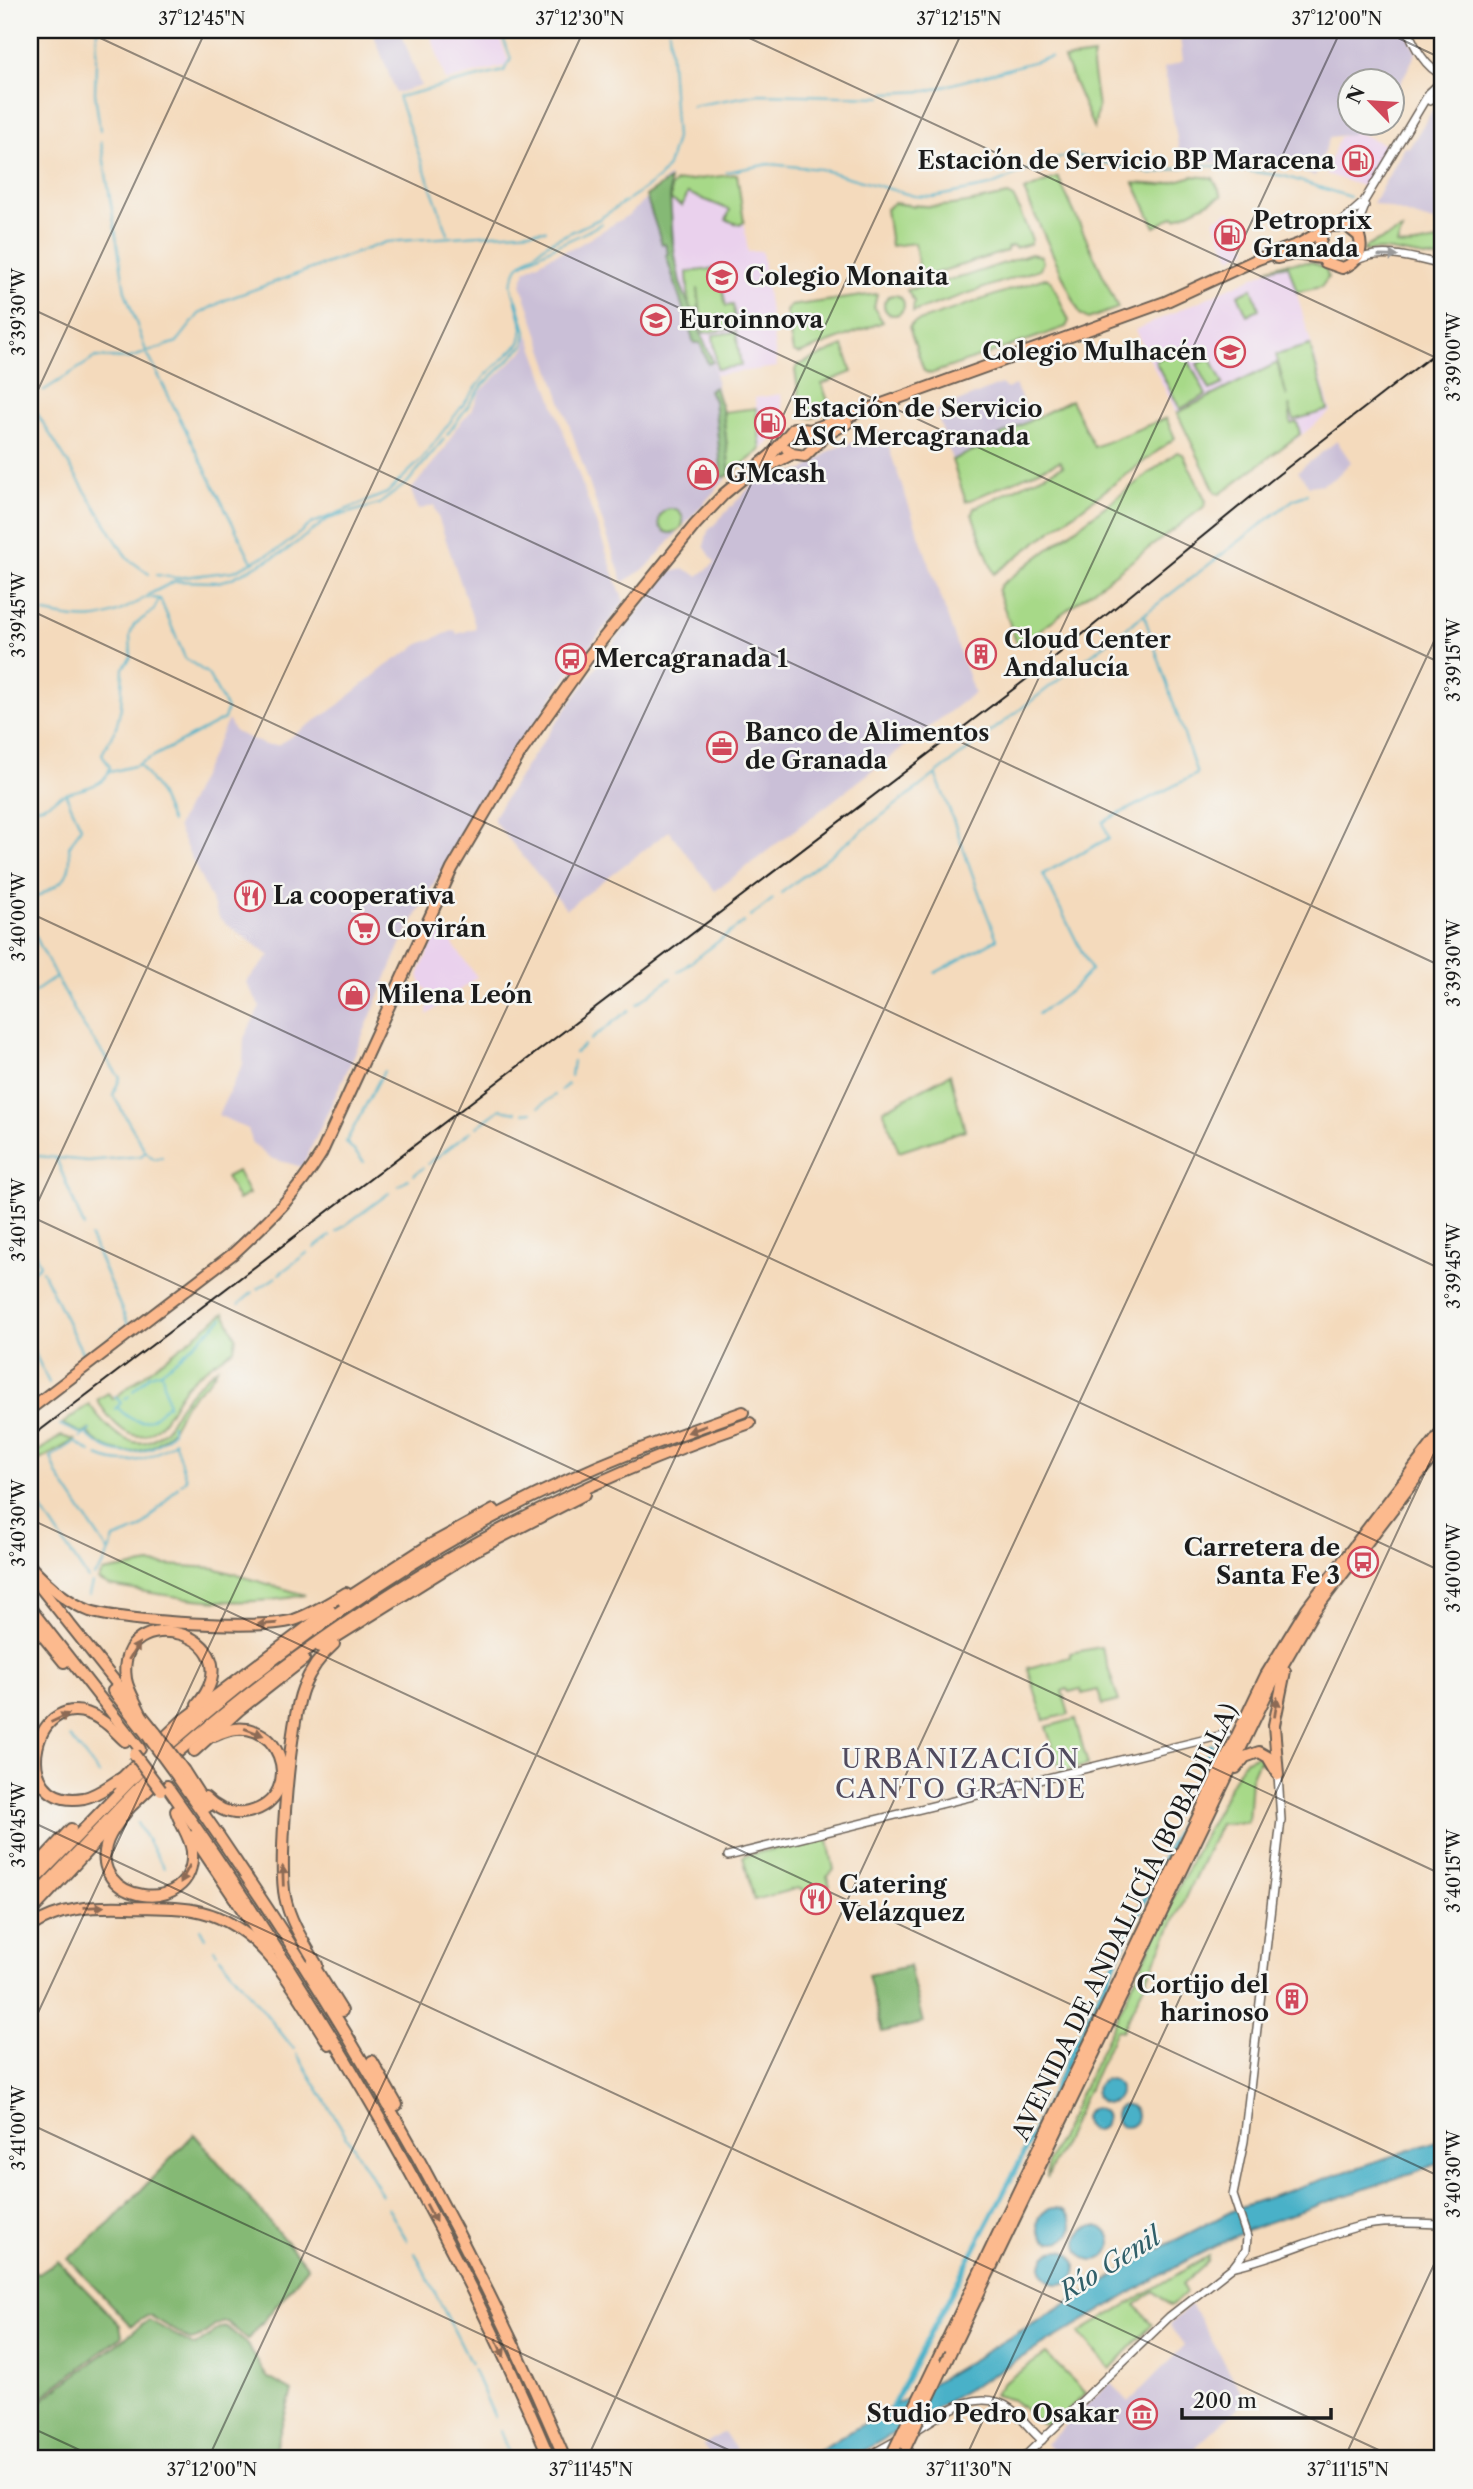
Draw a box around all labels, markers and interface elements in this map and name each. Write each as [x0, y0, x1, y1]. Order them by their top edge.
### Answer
text: 37°12'45"N [158, 8, 246, 30]
text: 37°12'30"N [535, 8, 625, 30]
text: 37°12'15"N [916, 8, 1002, 30]
text: 37°12'00"N [1292, 8, 1383, 30]
north arrow [1336, 66, 1406, 136]
text: N [1342, 83, 1370, 107]
fuel station icon: Estación de Servicio BP Maracena [1341, 144, 1375, 178]
place label: Estación de Servicio BP Maracena [917, 146, 1336, 175]
place label: Petroprix Granada [1253, 206, 1372, 263]
fuel station icon: Petroprix Granada [1213, 218, 1247, 252]
one-way arrow [1377, 250, 1399, 262]
school or university icon: Colegio Monaita [705, 260, 739, 294]
place label: Colegio Monaita [745, 262, 950, 291]
text: 3°39'30"W [8, 267, 30, 356]
school or university icon: Euroinnova [639, 303, 673, 337]
place label: Euroinnova [679, 305, 824, 334]
text: 3°39'00"W [1443, 311, 1465, 402]
school or university icon: Colegio Mulhacén [1213, 335, 1247, 369]
place label: Colegio Mulhacén [982, 337, 1208, 366]
place label: Estación de Servicio ASC Mercagranada [792, 394, 1042, 451]
fuel station icon: Estación de Servicio ASC Mercagranada [753, 406, 787, 440]
shop icon: GMcash [686, 457, 720, 491]
place label: GMcash [726, 459, 827, 488]
text: 3°39'45"W [8, 571, 30, 658]
text: 3°39'15"W [1443, 617, 1465, 702]
place label: Cloud Center Andalucía [1003, 625, 1171, 682]
building icon: Cloud Center Andalucía [964, 637, 998, 671]
bus stop icon: Mercagranada 1 [554, 642, 588, 676]
place label: Mercagranada 1 [594, 644, 788, 673]
place label: Banco de Alimentos de Granada [745, 718, 989, 775]
office icon: Banco de Alimentos de Granada [705, 730, 739, 764]
text: 3°40'00"W [8, 871, 30, 962]
restaurant icon: La cooperativa [233, 879, 267, 913]
place label: La cooperativa [273, 881, 456, 910]
supermarket icon: Covirán [347, 912, 381, 946]
place label: Covirán [387, 914, 487, 943]
text: 3°39'30"W [1443, 918, 1465, 1007]
shop icon: Milena León [337, 978, 371, 1012]
place label: Milena León [377, 980, 533, 1009]
text: 3°40'15"W [8, 1177, 30, 1262]
text: 3°39'45"W [1443, 1222, 1465, 1309]
one-way arrow [687, 1423, 708, 1434]
text: 3°40'30"W [8, 1478, 30, 1567]
text: 3°40'00"W [1443, 1522, 1465, 1613]
place label: Carretera de Santa Fe 3 [1184, 1533, 1340, 1590]
bus stop icon: Carretera de Santa Fe 3 [1346, 1545, 1380, 1579]
one-way arrow [256, 1619, 278, 1630]
one-way arrow [127, 1641, 140, 1661]
one-way arrow [1271, 1696, 1282, 1718]
street label: AVENIDA DE ANDALUCÍA (BOBADILLA) [1004, 1698, 1243, 2146]
one-way arrow [50, 1713, 70, 1724]
one-way arrow [244, 1727, 265, 1738]
district label: URBANIZACIÓN CANTO GRANDE [835, 1743, 1087, 1805]
text: 3°40'45"W [8, 1781, 30, 1868]
text: 3°40'15"W [1443, 1828, 1465, 1913]
one-way arrow [179, 1864, 191, 1883]
one-way arrow [278, 1865, 289, 1887]
place label: Catering Velázquez [838, 1870, 965, 1927]
restaurant icon: Catering Velázquez [799, 1882, 833, 1916]
one-way arrow [83, 1902, 105, 1913]
place label: Cortijo del harinoso [1137, 1970, 1269, 2027]
building icon: Cortijo del harinoso [1275, 1982, 1309, 2016]
text: 3°41'00"W [8, 2084, 30, 2171]
text: 3°40'30"W [1443, 2129, 1465, 2218]
one-way arrow [425, 2203, 437, 2223]
water label: Río Genil [1052, 2219, 1169, 2309]
one-way arrow [494, 2338, 505, 2358]
scale bar [1182, 2377, 1331, 2421]
text: 200 m [1193, 2388, 1257, 2413]
museum icon: Studio Pedro Osakar [1125, 2397, 1159, 2431]
place label: Studio Pedro Osakar [867, 2399, 1119, 2428]
text: 37°12'00"N [167, 2459, 258, 2481]
text: 37°11'45"N [549, 2459, 633, 2481]
text: 37°11'30"N [926, 2459, 1012, 2481]
text: 37°11'15"N [1307, 2459, 1389, 2481]

